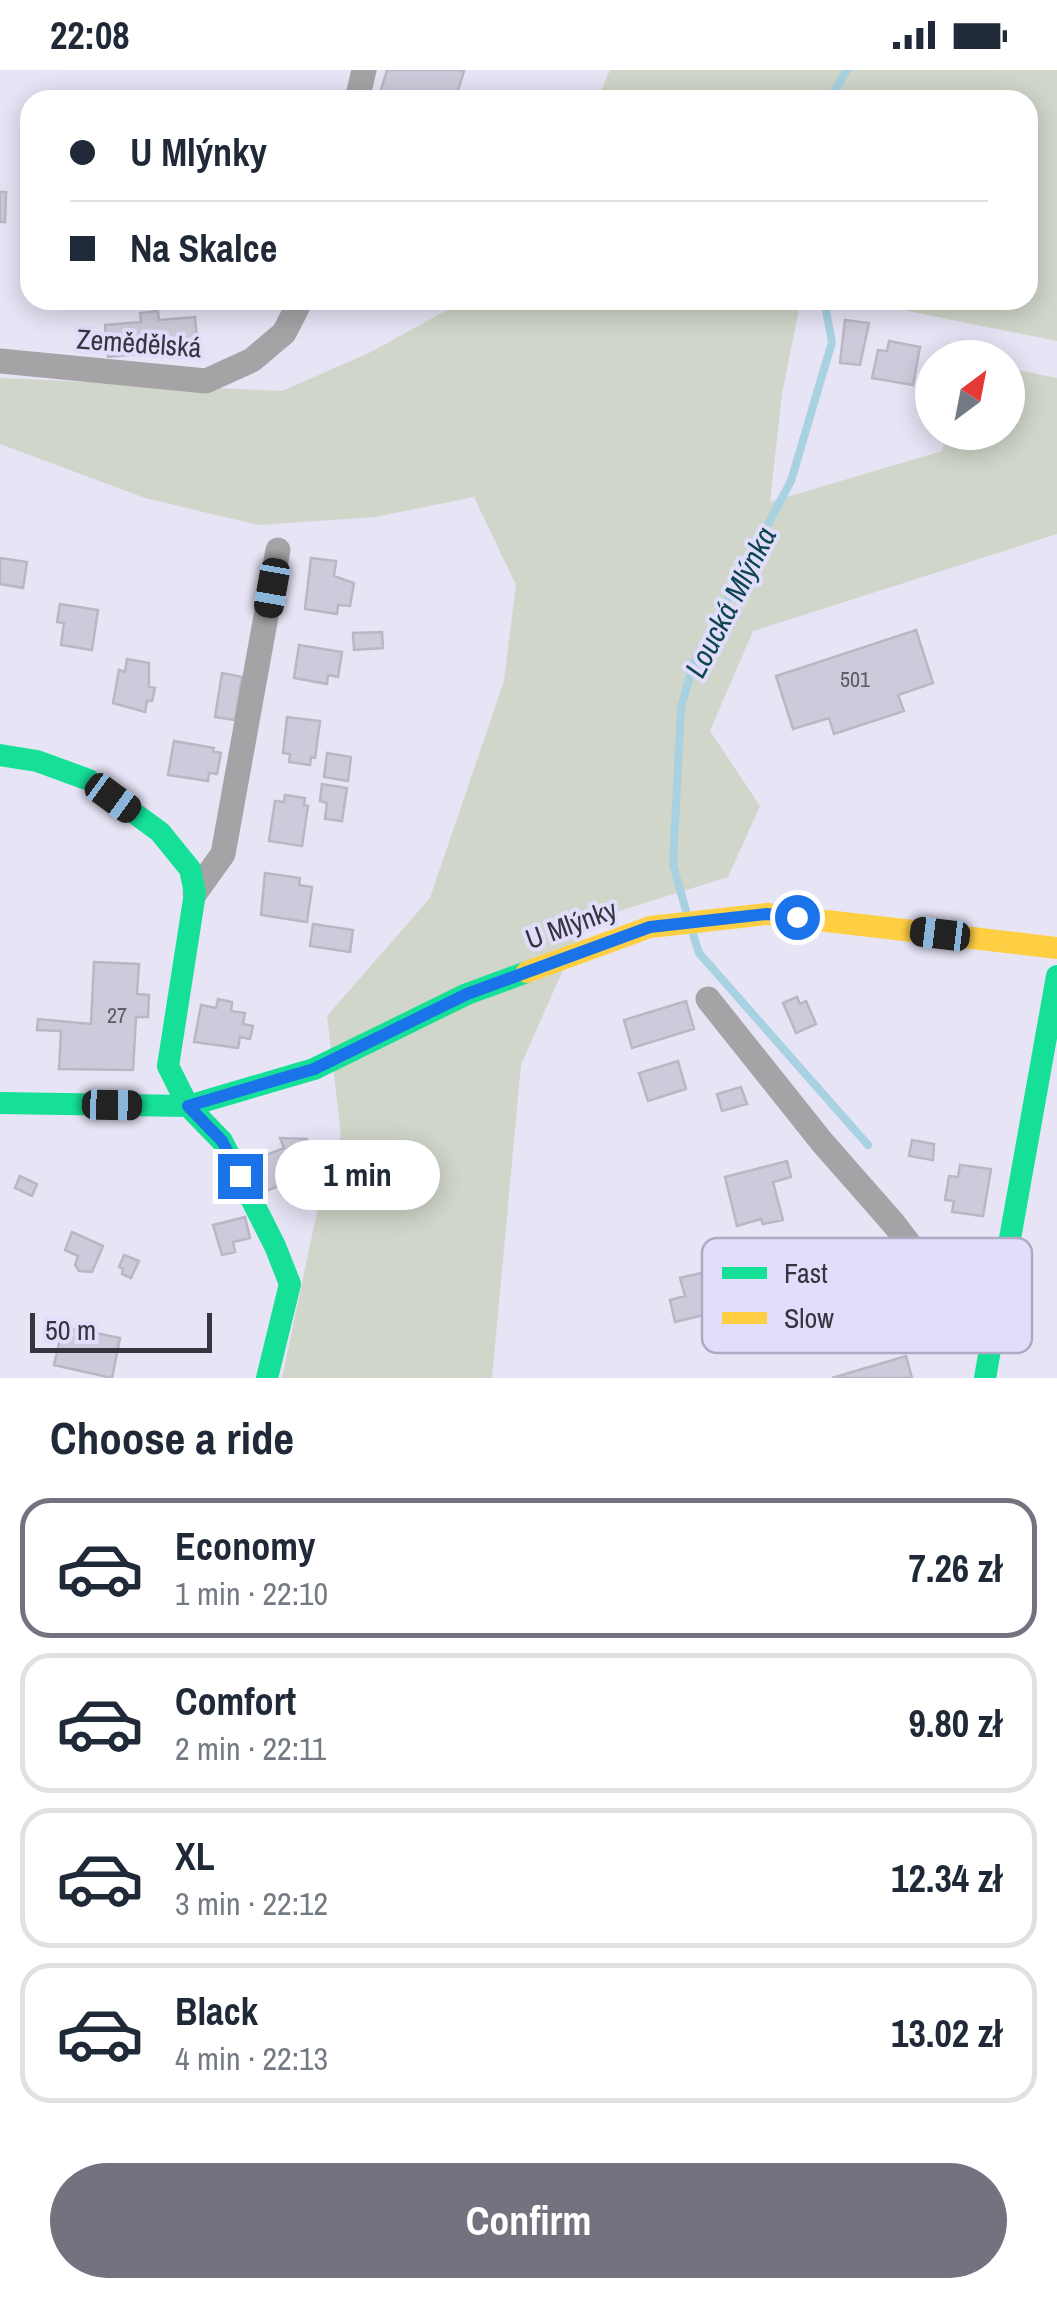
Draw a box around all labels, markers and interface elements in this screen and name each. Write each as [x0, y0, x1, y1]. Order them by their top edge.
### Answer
text: 22:08 [50, 10, 130, 61]
text: U Mlýnky [130, 127, 267, 178]
text: Na Skalce [130, 223, 277, 274]
street label: Zemědělská [75, 320, 203, 366]
north arrow [915, 340, 1025, 450]
map controls [915, 340, 1025, 450]
water label: Loucká Mlýnka [675, 520, 785, 684]
car [252, 556, 292, 620]
house number: 501 [840, 664, 870, 694]
car [80, 768, 146, 828]
street label: U Mlýnky [520, 890, 622, 958]
route start [775, 895, 820, 940]
car [908, 915, 972, 953]
house number: 27 [107, 1000, 127, 1030]
car [82, 1089, 142, 1121]
callout: 1 min [275, 1141, 440, 1211]
text: 1 min [323, 1153, 392, 1196]
route end [218, 1154, 263, 1199]
legend [702, 1238, 1032, 1353]
text: Fast [784, 1254, 828, 1292]
text: Slow [784, 1299, 834, 1337]
scale bar [30, 1308, 212, 1352]
text: 50 m [45, 1311, 96, 1349]
text: Choose a ride [50, 1407, 294, 1468]
text: Economy [175, 1521, 315, 1572]
icon: car [55, 1523, 145, 1613]
text: 7.26 zł [908, 1543, 1002, 1594]
text: 1 min · 22:10 [175, 1572, 328, 1615]
text: Comfort [175, 1676, 296, 1727]
icon: car [55, 1678, 145, 1768]
text: 9.80 zł [908, 1698, 1002, 1749]
text: 2 min · 22:11 [175, 1727, 326, 1770]
text: XL [175, 1831, 215, 1882]
icon: car [55, 1833, 145, 1923]
text: 12.34 zł [891, 1853, 1002, 1904]
text: 3 min · 22:12 [175, 1882, 328, 1925]
text: Black [175, 1986, 258, 2037]
icon: car [55, 1988, 145, 2078]
text: 13.02 zł [891, 2008, 1002, 2059]
text: 4 min · 22:13 [175, 2037, 328, 2080]
button: Confirm [50, 2163, 1007, 2278]

